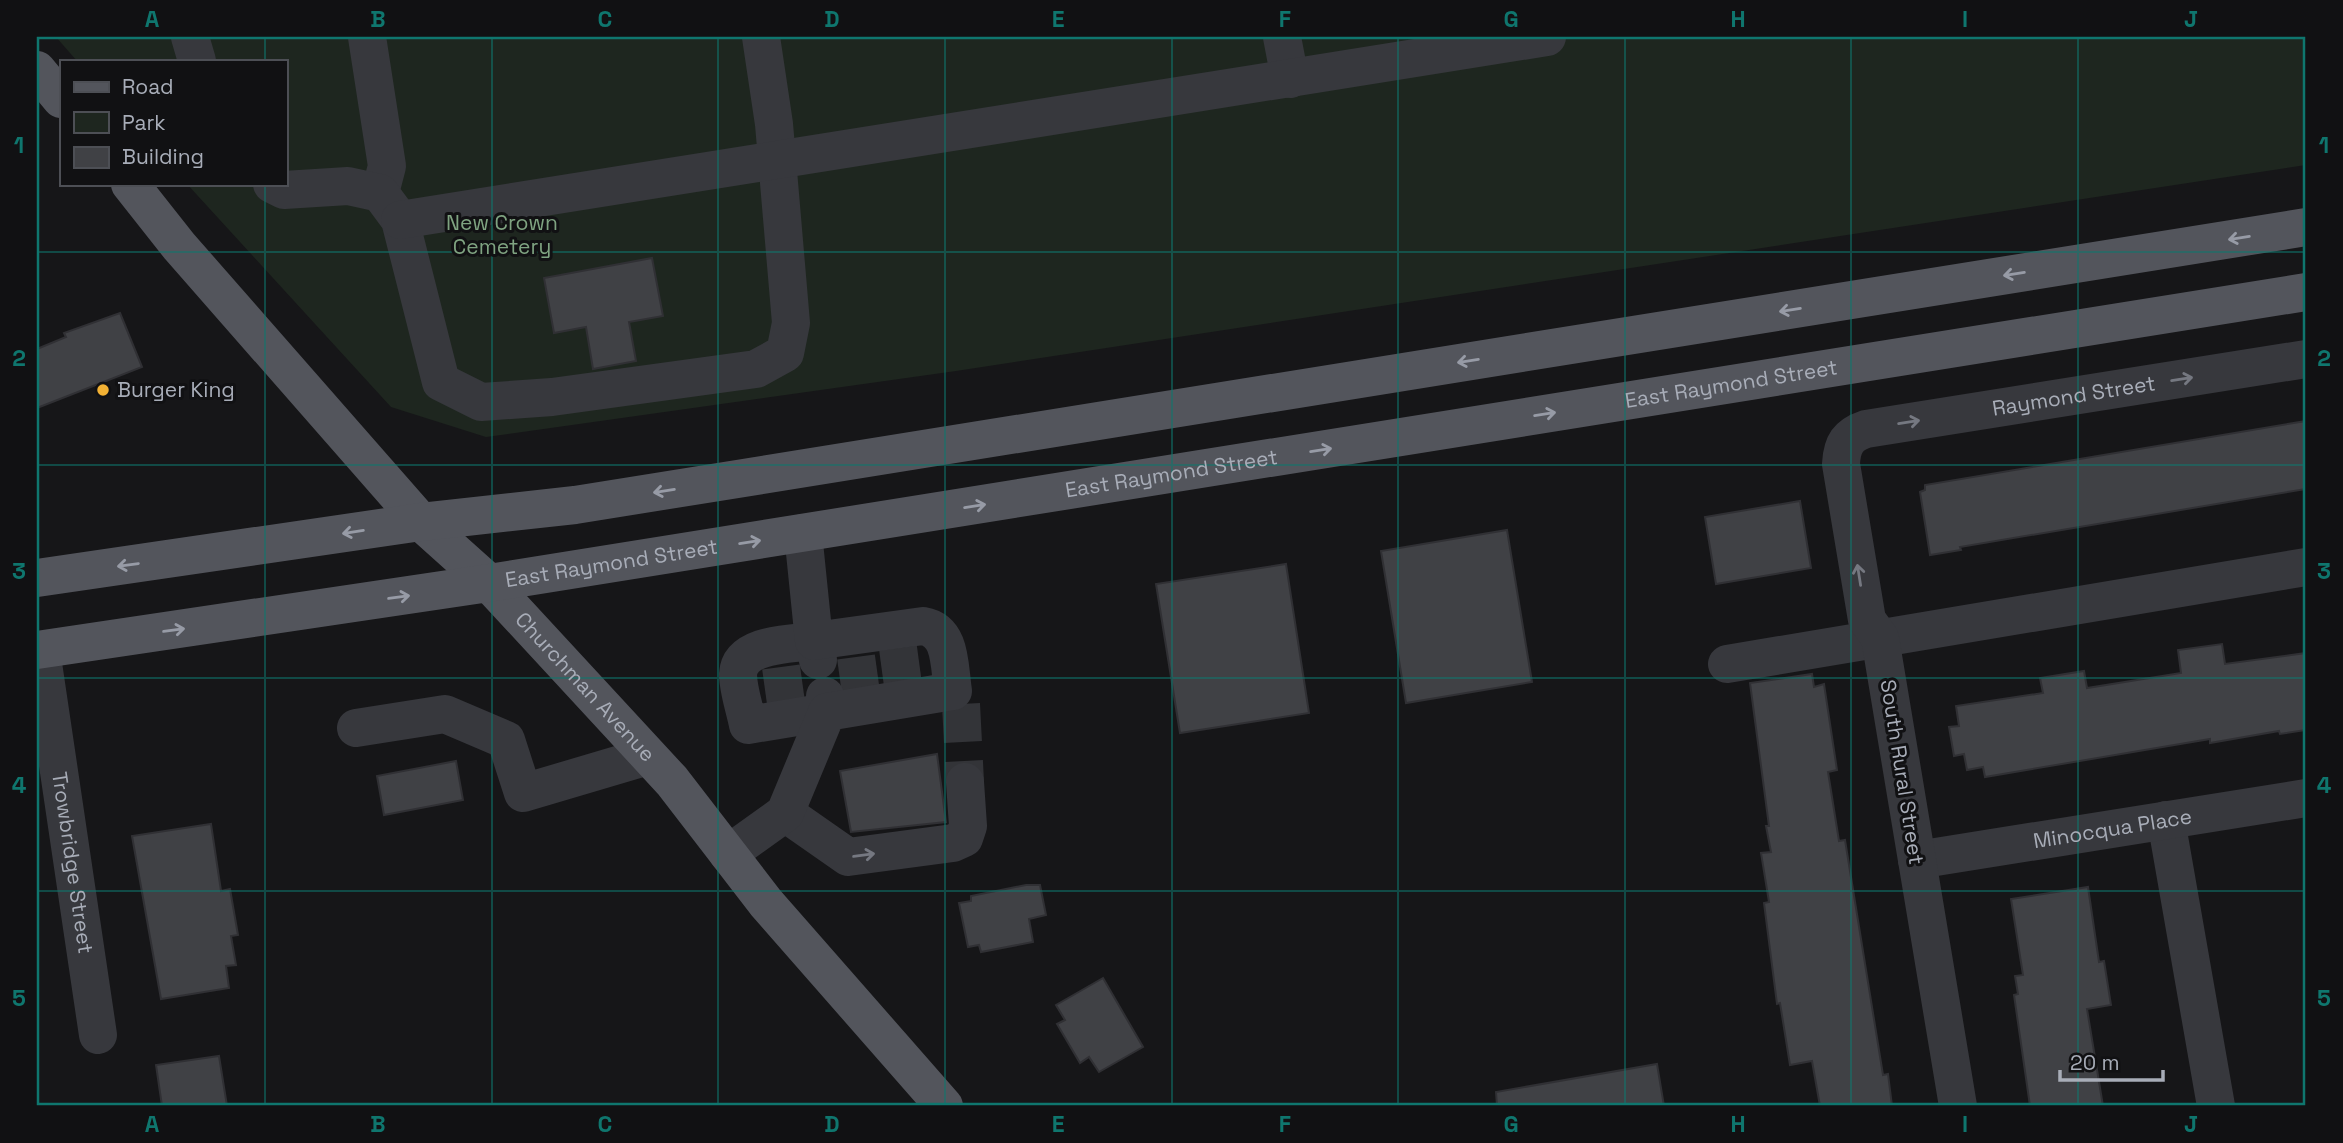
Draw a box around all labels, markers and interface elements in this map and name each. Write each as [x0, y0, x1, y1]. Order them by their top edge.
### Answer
text: A [145, 4, 160, 34]
text: B [370, 4, 386, 34]
text: C [598, 4, 612, 34]
text: D [824, 4, 840, 34]
text: E [1052, 4, 1064, 34]
text: F [1279, 4, 1291, 34]
text: G [1503, 4, 1519, 34]
text: H [1730, 4, 1746, 34]
text: I [1962, 4, 1968, 34]
text: J [2184, 4, 2198, 34]
legend [60, 60, 287, 186]
text: Road [122, 73, 174, 100]
text: Park [122, 109, 166, 136]
text: 1 [14, 130, 24, 160]
text: 1 [2319, 130, 2329, 160]
text: Building [122, 143, 204, 170]
park label: New Crown Cemetery [446, 209, 558, 260]
one-way arrow [2228, 232, 2251, 245]
one-way arrow [2003, 268, 2026, 281]
one-way arrow [1779, 304, 1802, 317]
text: 2 [12, 343, 26, 373]
text: 2 [2317, 343, 2331, 373]
street label: East Raymond Street [1623, 353, 1839, 414]
one-way arrow [1457, 355, 1480, 368]
street label: Raymond Street [1990, 369, 2157, 422]
one-way arrow [2170, 372, 2193, 385]
place label: Burger King [117, 376, 235, 403]
marker: Burger King [95, 382, 111, 398]
one-way arrow [1533, 407, 1556, 420]
one-way arrow [1897, 415, 1920, 428]
street label: East Raymond Street [1063, 443, 1279, 504]
one-way arrow [1309, 444, 1331, 457]
one-way arrow [653, 485, 676, 498]
one-way arrow [963, 499, 986, 512]
one-way arrow [342, 526, 365, 539]
street label: East Raymond Street [503, 533, 720, 593]
one-way arrow [738, 535, 761, 548]
text: 3 [12, 556, 26, 586]
text: 3 [2317, 556, 2331, 586]
one-way arrow [117, 558, 140, 571]
one-way arrow [1852, 564, 1865, 587]
one-way arrow [387, 590, 410, 603]
street label: Churchman Avenue [510, 606, 661, 767]
one-way arrow [162, 623, 185, 636]
street label: South Rural Street [1875, 677, 1930, 866]
text: 4 [12, 770, 27, 800]
street label: Trowbridge Street [46, 770, 100, 955]
text: 4 [2317, 770, 2332, 800]
street label: Minocqua Place [2031, 802, 2194, 854]
one-way arrow [852, 849, 875, 862]
text: 5 [12, 983, 26, 1013]
text: 5 [2317, 983, 2331, 1013]
scale bar [2060, 1038, 2163, 1082]
text: 20 m [2070, 1049, 2120, 1076]
text: A [145, 1109, 160, 1139]
text: B [370, 1109, 386, 1139]
text: C [598, 1109, 612, 1139]
text: D [824, 1109, 840, 1139]
text: E [1052, 1109, 1064, 1139]
text: F [1279, 1109, 1291, 1139]
text: G [1503, 1109, 1519, 1139]
text: H [1730, 1109, 1746, 1139]
text: I [1962, 1109, 1968, 1139]
text: J [2184, 1109, 2198, 1139]

